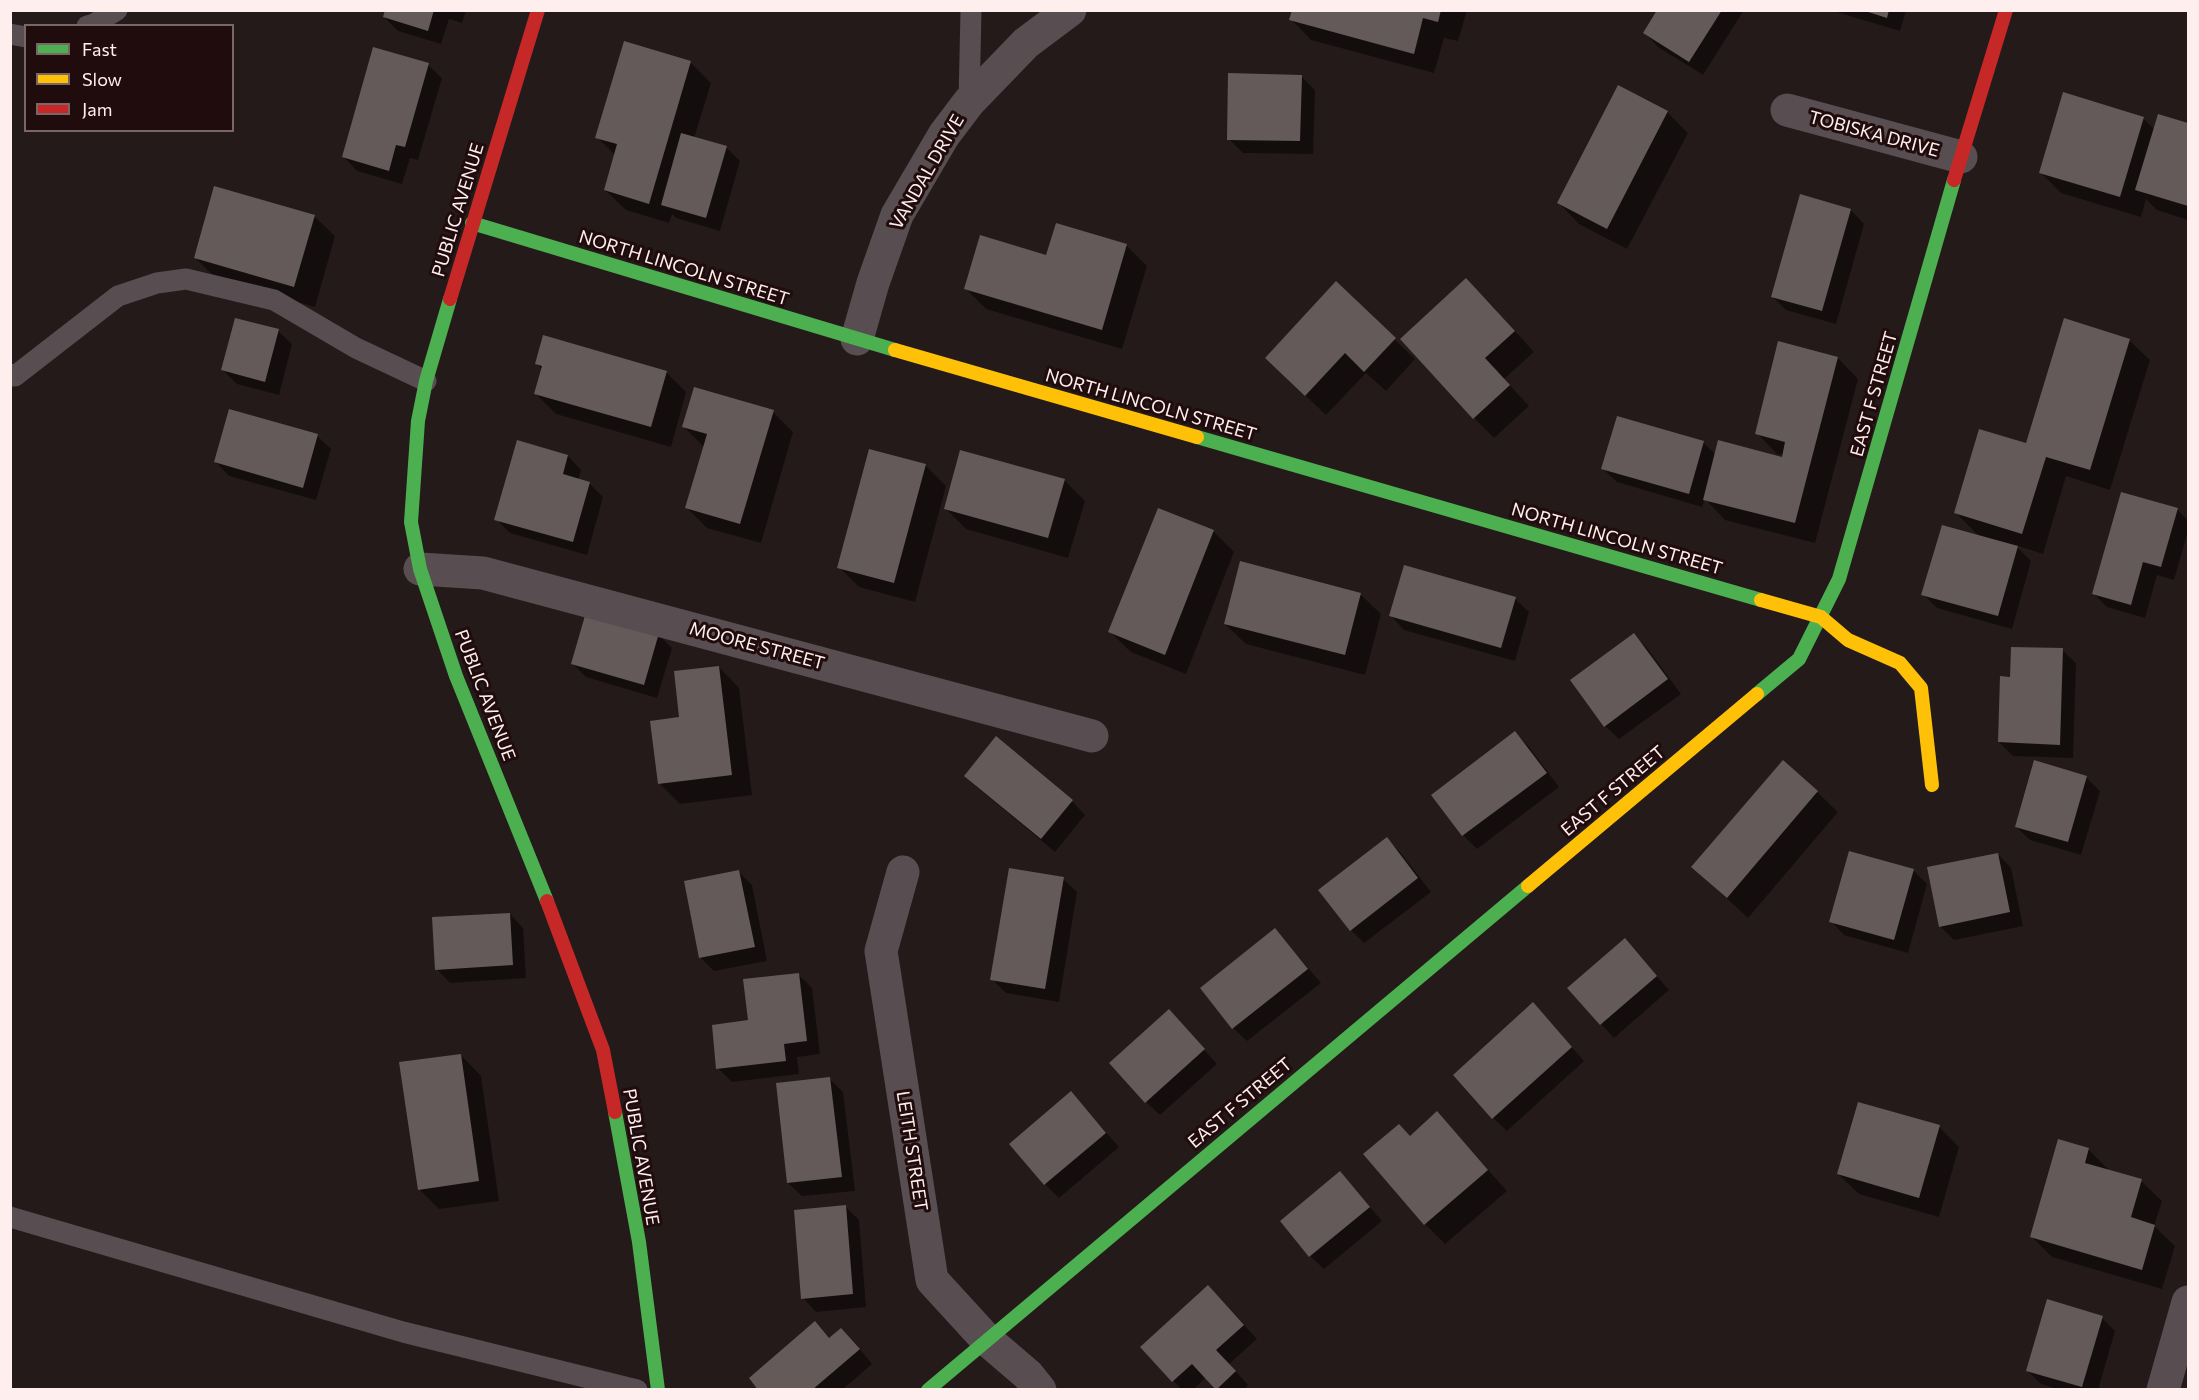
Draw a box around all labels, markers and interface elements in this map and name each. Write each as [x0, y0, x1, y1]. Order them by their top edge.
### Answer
legend [24, 24, 234, 132]
text: Fast [82, 38, 117, 60]
text: Slow [82, 68, 122, 90]
text: Jam [82, 98, 112, 120]
street label: TOBISKA DRIVE [1806, 106, 1942, 162]
street label: VANDAL DRIVE [885, 111, 969, 233]
street label: PUBLIC AVENUE [427, 141, 489, 279]
street label: NORTH LINCOLN STREET [576, 226, 792, 310]
street label: EAST F STREET [1846, 329, 1902, 459]
street label: NORTH LINCOLN STREET [1043, 364, 1259, 446]
street label: NORTH LINCOLN STREET [1509, 498, 1725, 580]
street label: MOORE STREET [687, 618, 827, 674]
street label: PUBLIC AVENUE [450, 626, 520, 764]
street label: EAST F STREET [1557, 741, 1669, 841]
street label: EAST F STREET [1184, 1053, 1296, 1153]
street label: PUBLIC AVENUE [618, 1087, 664, 1227]
street label: LEITH STREET [892, 1089, 932, 1213]

